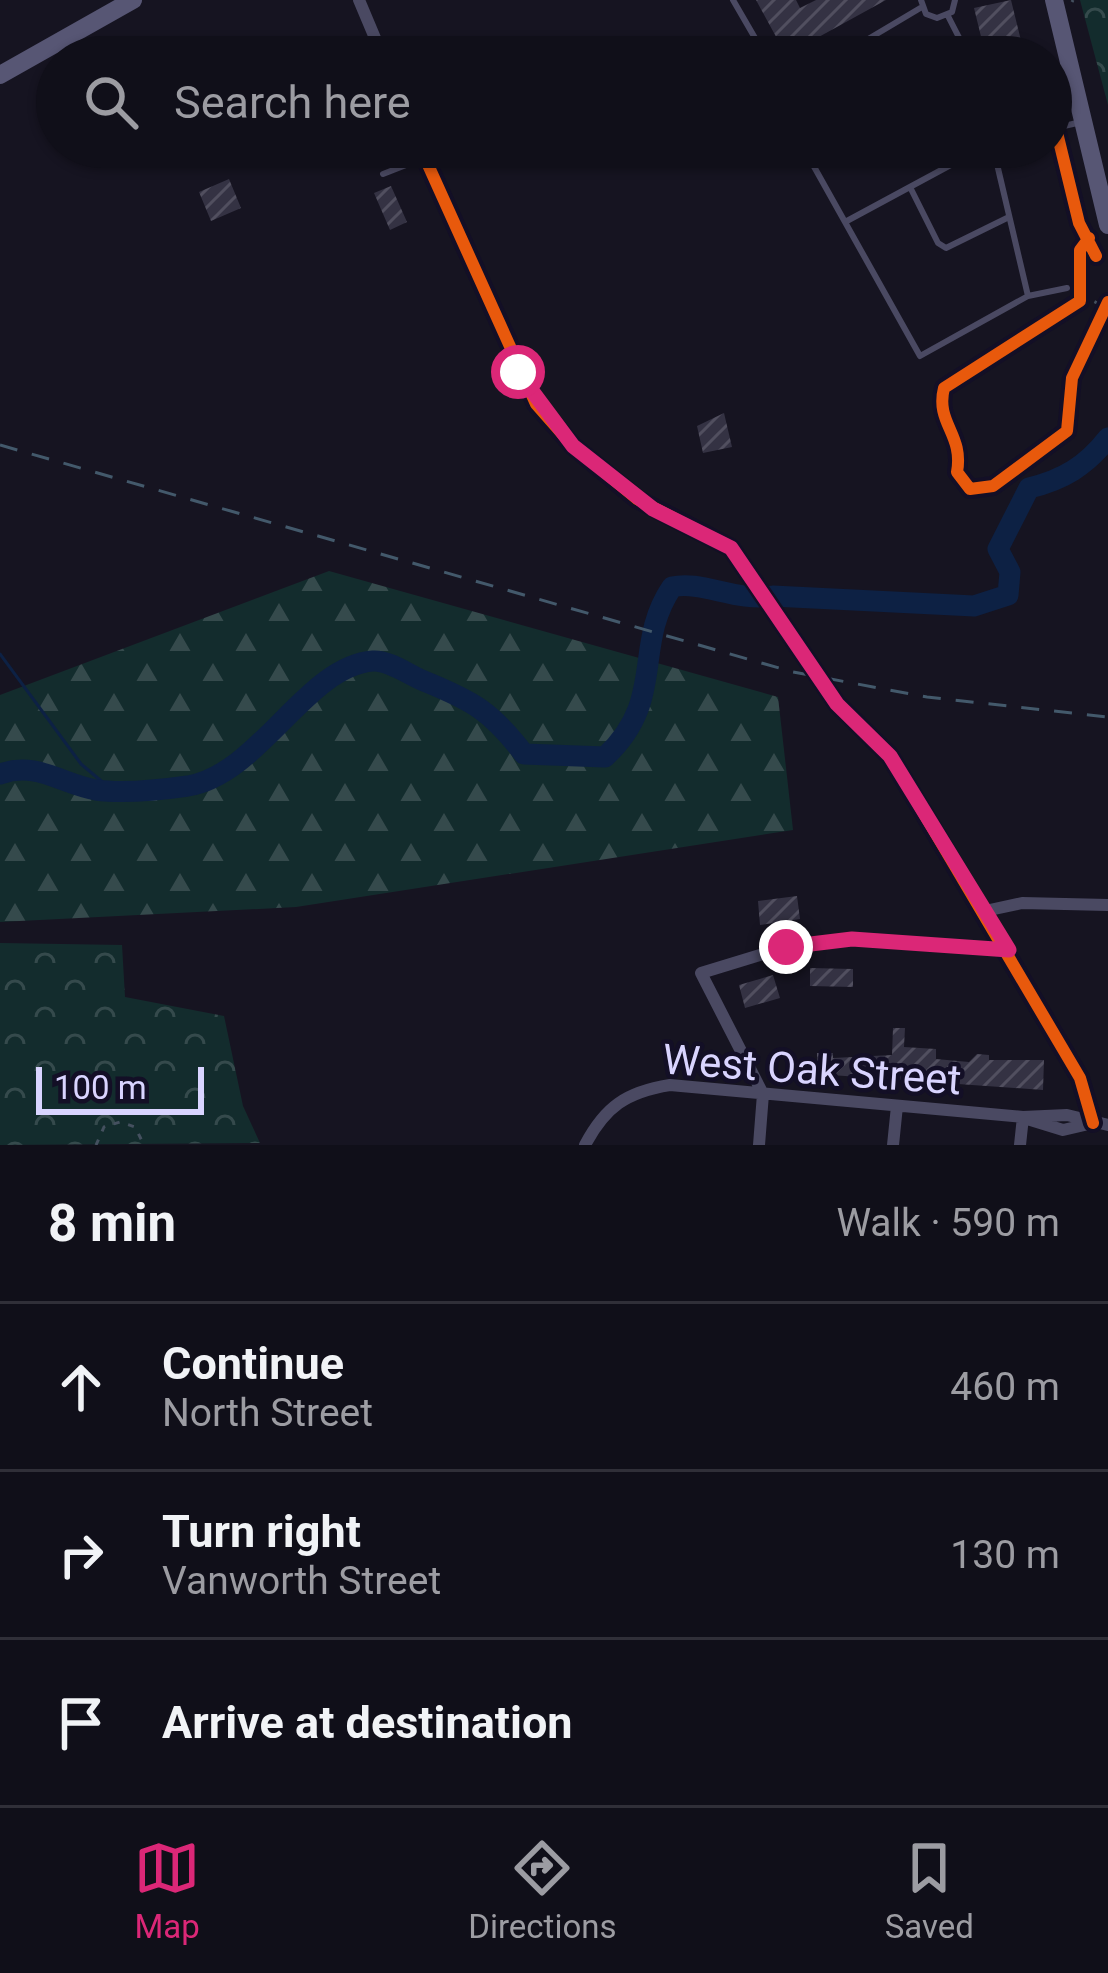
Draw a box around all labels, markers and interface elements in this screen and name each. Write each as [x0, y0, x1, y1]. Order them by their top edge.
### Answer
search box [36, 36, 1072, 168]
icon: search [78, 69, 144, 135]
text: Search here [174, 76, 411, 129]
route start [491, 345, 545, 399]
route end [759, 920, 813, 974]
street label: West Oak Street [661, 1035, 963, 1104]
scale bar [36, 1061, 204, 1114]
text: 100 m [54, 1068, 147, 1107]
text: 8 min [48, 1194, 176, 1253]
text: Walk · 590 m [836, 1200, 1060, 1246]
text: Continue [162, 1337, 344, 1390]
icon: ahead [48, 1354, 114, 1420]
text: 460 m [950, 1364, 1060, 1410]
text: North Street [162, 1390, 373, 1436]
text: Turn right [162, 1505, 361, 1558]
icon: right [48, 1522, 114, 1588]
text: 130 m [950, 1532, 1060, 1578]
text: Vanworth Street [162, 1558, 441, 1604]
icon: arrive [48, 1690, 114, 1756]
text: Arrive at destination [162, 1696, 573, 1749]
tab: Map [134, 1835, 200, 1946]
tab: Directions [468, 1835, 617, 1946]
tab: Saved [885, 1835, 974, 1946]

